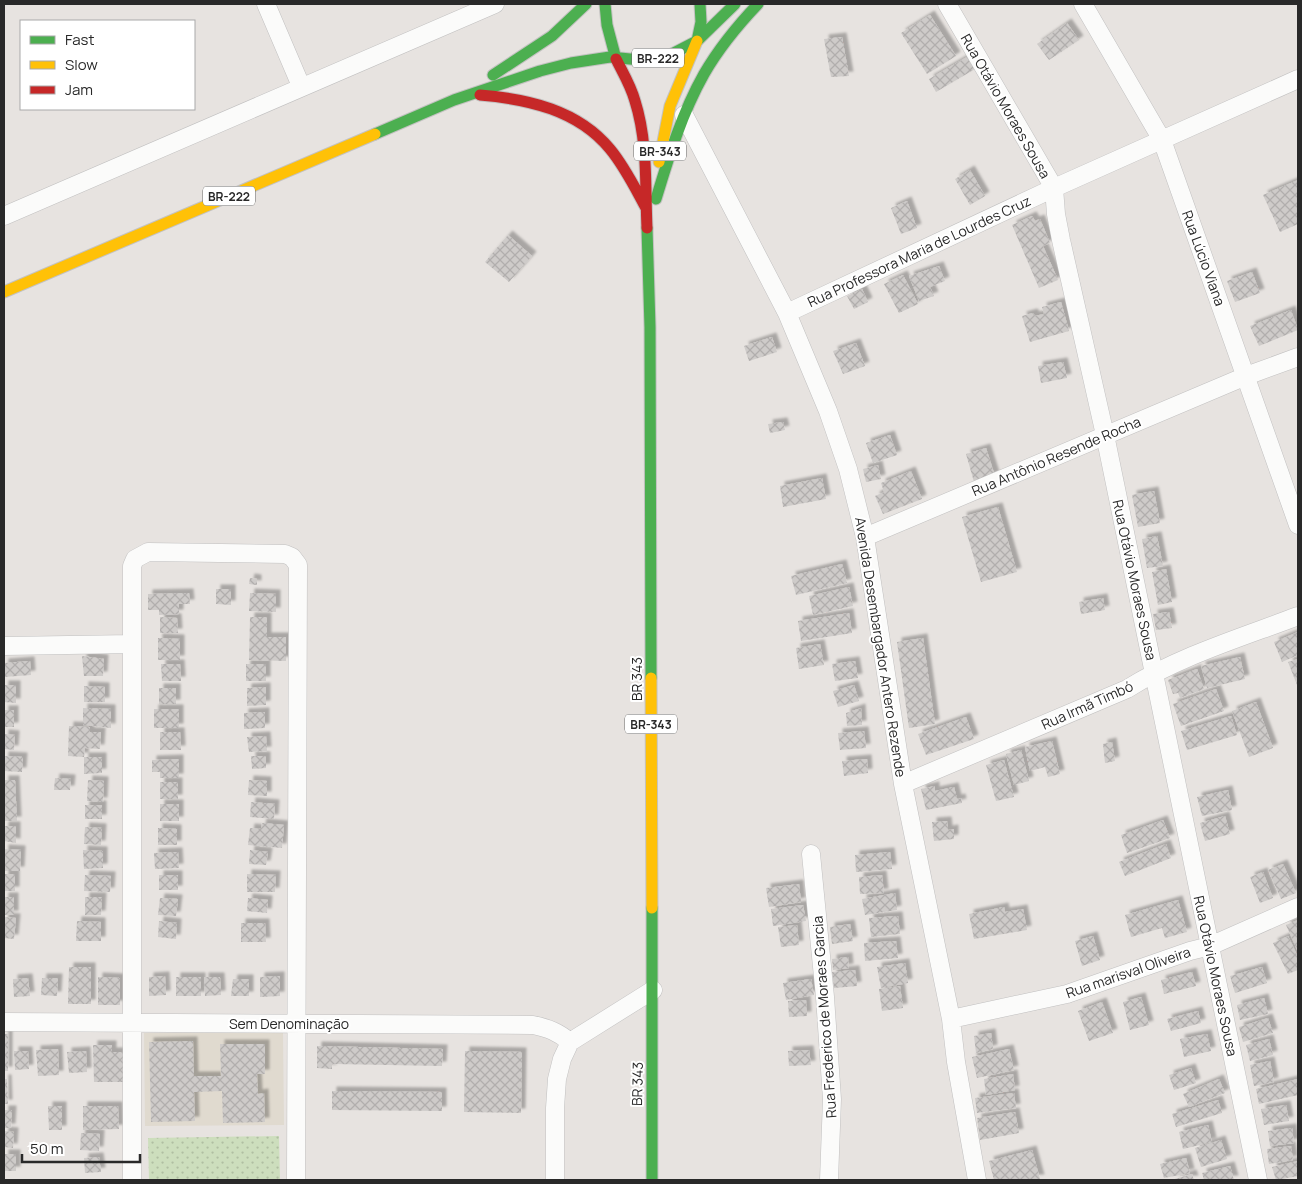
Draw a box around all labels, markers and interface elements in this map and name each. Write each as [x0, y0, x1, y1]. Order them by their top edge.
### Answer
legend [20, 20, 195, 110]
text: Fast [65, 29, 94, 50]
street label: Rua Otávio Moraes Sousa [957, 30, 1055, 182]
road number: BR-222 [632, 48, 684, 68]
text: Slow [65, 54, 98, 75]
text: Jam [65, 79, 93, 100]
road number: BR-343 [634, 142, 686, 160]
road number: BR-222 [203, 187, 255, 206]
street label: Rua Professora Maria de Lourdes Cruz [804, 191, 1034, 311]
street label: Rua Lúcio Viana [1178, 208, 1230, 308]
street label: Rua Antônio Resende Rocha [969, 412, 1143, 500]
street label: Rua Otávio Moraes Sousa [1109, 498, 1161, 662]
street label: Avenida Desembargador Antero Rezende [851, 516, 911, 778]
street label: BR 343 [627, 657, 646, 701]
street label: Rua Irmã Timbó [1038, 676, 1136, 734]
road number: BR-343 [625, 714, 677, 734]
street label: Rua Otávio Moraes Sousa [1190, 894, 1242, 1058]
street label: Rua Frederico de Moraes Garcia [807, 915, 841, 1119]
street label: Rua marisval Oliveira [1063, 942, 1193, 1002]
street label: Sem Denominação [229, 1014, 349, 1033]
street label: BR 343 [627, 1062, 647, 1106]
scale bar [22, 1132, 140, 1164]
text: 50 m [30, 1138, 64, 1159]

